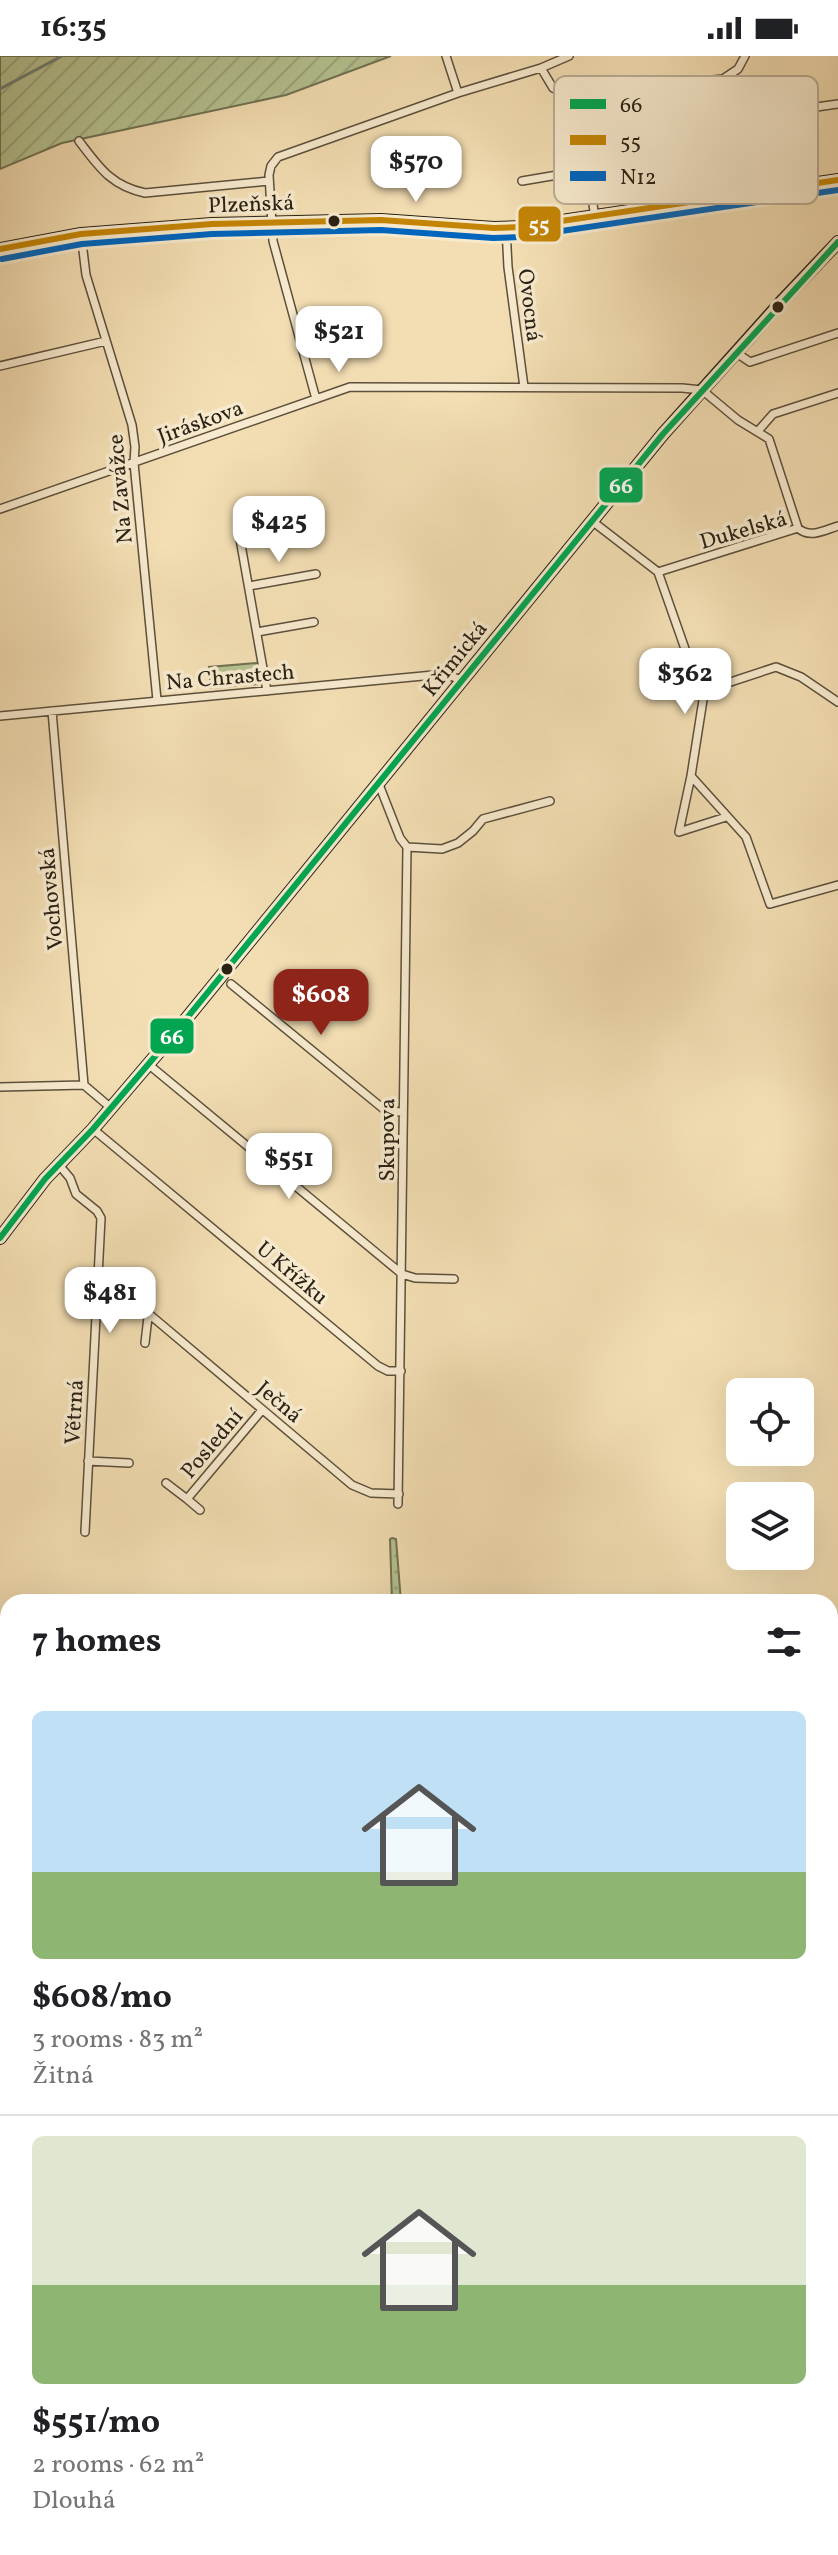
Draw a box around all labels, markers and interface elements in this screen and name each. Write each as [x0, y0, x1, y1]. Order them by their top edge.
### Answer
text: 16:35 [40, 7, 107, 49]
legend [554, 76, 818, 204]
text: 66 [620, 91, 642, 122]
text: 55 [620, 127, 641, 158]
pin: $570 [369, 136, 463, 204]
text: $570 [389, 144, 443, 180]
text: N12 [620, 163, 657, 194]
street label: Plzeňská [207, 189, 295, 222]
line badge: 55 [517, 205, 562, 243]
text: 55 [528, 211, 550, 242]
unlabelled marker [326, 213, 342, 229]
street label: Ovocná [509, 267, 548, 344]
unlabelled marker [770, 299, 786, 315]
pin: $521 [292, 306, 386, 374]
text: $521 [314, 314, 365, 350]
street label: Jiráskova [154, 394, 248, 453]
street label: Na Zavážce [101, 433, 142, 545]
line badge: 66 [598, 466, 644, 504]
text: 66 [609, 472, 633, 503]
pin: $425 [232, 496, 326, 564]
text: $425 [251, 504, 307, 540]
street label: Dukelská [696, 504, 791, 559]
street label: Křimická [416, 615, 496, 704]
pin: $362 [638, 648, 732, 716]
text: $362 [657, 656, 713, 692]
street label: Na Chrastech [165, 657, 296, 700]
street label: Vochovská [33, 846, 72, 951]
unlabelled marker [219, 961, 235, 977]
pin: $608 [274, 969, 368, 1037]
text: $608 [292, 977, 350, 1013]
line badge: 66 [149, 1017, 195, 1055]
text: 66 [160, 1023, 184, 1054]
street label: Skupova [373, 1098, 404, 1182]
pin: $551 [242, 1133, 336, 1201]
text: $551 [264, 1141, 314, 1177]
street label: U Křížku [249, 1235, 334, 1313]
pin: $481 [63, 1267, 157, 1335]
text: $481 [83, 1275, 137, 1311]
street label: Ječná [249, 1374, 308, 1431]
map controls [726, 1378, 814, 1570]
button: locate [726, 1378, 814, 1466]
street label: Větrná [58, 1379, 93, 1446]
street label: Poslední [174, 1403, 252, 1486]
button: layers [726, 1482, 814, 1570]
text: 7 homes [32, 1619, 161, 1666]
icon: filters [762, 1620, 806, 1664]
icon: home [347, 1763, 491, 1907]
text: $608/mo [32, 1975, 172, 2022]
text: 3 rooms · 83 m² [32, 2022, 203, 2058]
text: Žitná [32, 2058, 94, 2094]
icon: home [347, 2188, 491, 2332]
text: $551/mo [32, 2400, 160, 2447]
text: 2 rooms · 62 m² [32, 2447, 204, 2483]
text: Dlouhá [32, 2483, 116, 2519]

